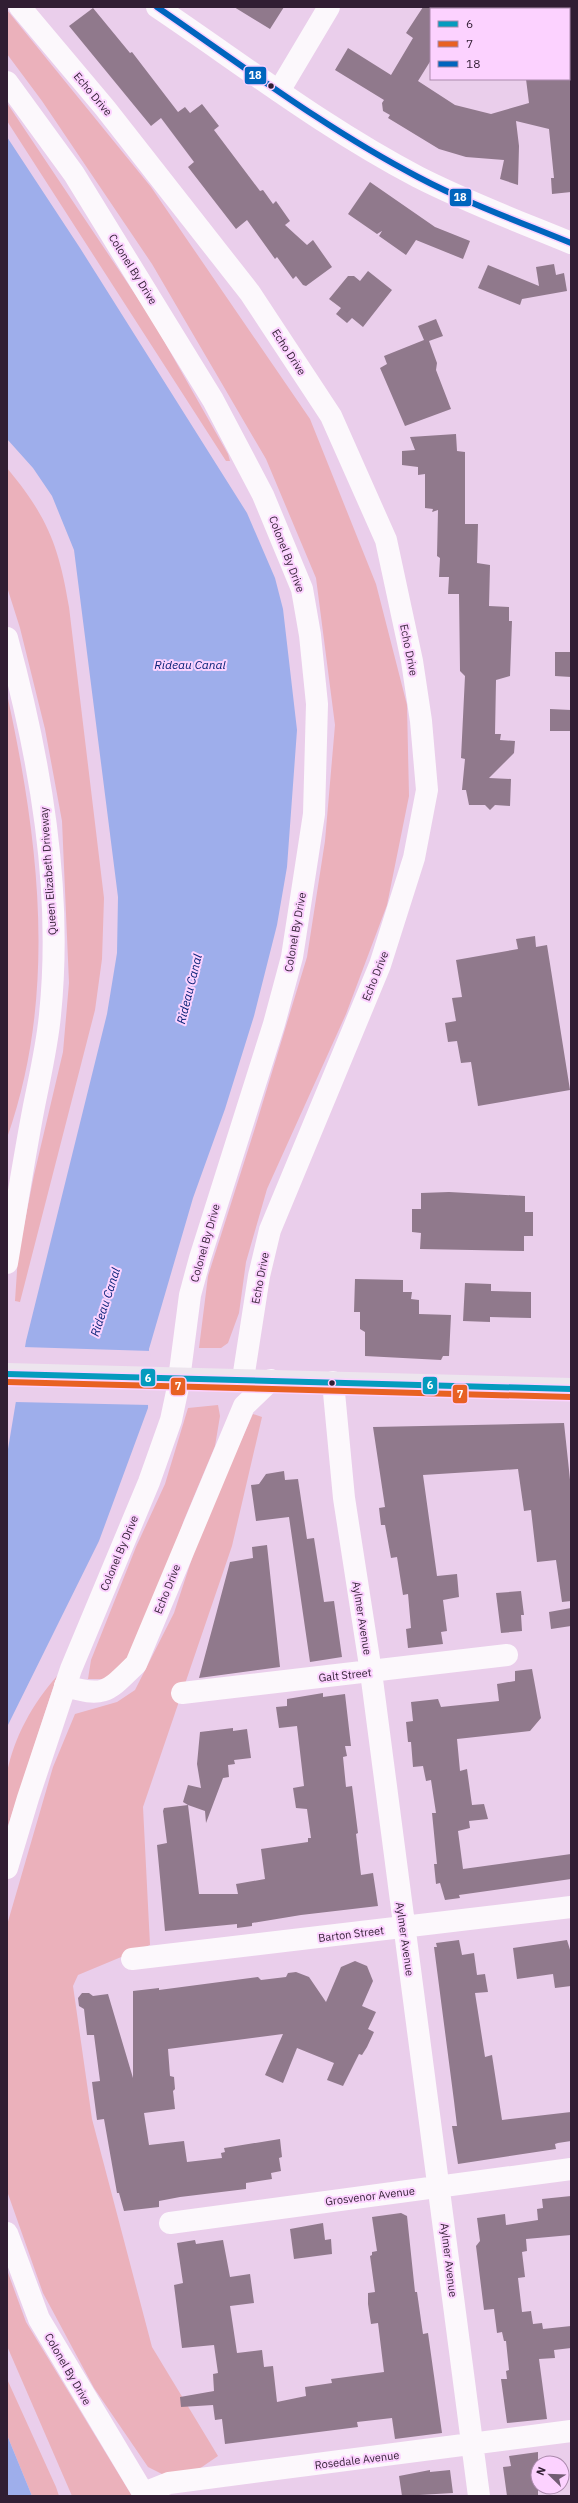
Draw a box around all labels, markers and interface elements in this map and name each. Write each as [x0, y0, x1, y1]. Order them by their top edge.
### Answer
legend [430, 8, 570, 80]
text: 6 [466, 16, 473, 31]
text: 7 [466, 36, 473, 51]
text: 18 [466, 56, 480, 71]
line badge: 18 [244, 66, 267, 85]
text: 18 [248, 68, 262, 82]
street label: Echo Drive [71, 69, 115, 119]
unlabelled marker [266, 81, 276, 91]
line badge: 18 [449, 188, 472, 207]
text: 18 [453, 190, 467, 204]
street label: Colonel By Drive [106, 231, 160, 307]
street label: Echo Drive [269, 326, 309, 378]
street label: Colonel By Drive [266, 514, 308, 594]
street label: Echo Drive [397, 623, 421, 677]
water label: Rideau Canal [154, 657, 227, 672]
street label: Queen Elizabeth Driveway [37, 806, 59, 936]
street label: Colonel By Drive [281, 891, 309, 973]
street label: Echo Drive [359, 949, 391, 1003]
water label: Rideau Canal [173, 952, 205, 1025]
street label: Colonel By Drive [187, 1202, 223, 1284]
street label: Echo Drive [248, 1251, 272, 1305]
water label: Rideau Canal [87, 1265, 123, 1338]
line badge: 6 [140, 1368, 156, 1387]
text: 6 [145, 1371, 152, 1385]
line badge: 6 [422, 1376, 438, 1395]
line badge: 7 [170, 1377, 186, 1396]
unlabelled marker [327, 1378, 337, 1388]
text: 6 [427, 1378, 434, 1392]
text: 7 [175, 1379, 182, 1393]
line badge: 7 [452, 1384, 468, 1404]
text: 7 [457, 1387, 464, 1401]
street label: Colonel By Drive [97, 1513, 141, 1593]
street label: Echo Drive [151, 1562, 183, 1616]
street label: Aylmer Avenue [349, 1580, 375, 1656]
street label: Galt Street [318, 1665, 372, 1685]
street label: Aylmer Avenue [393, 1901, 417, 1977]
street label: Barton Street [317, 1923, 385, 1945]
street label: Grosvenor Avenue [324, 2184, 416, 2208]
street label: Aylmer Avenue [438, 2222, 460, 2298]
street label: Colonel By Drive [42, 2331, 94, 2407]
street label: Rosedale Avenue [314, 2448, 400, 2472]
north arrow [530, 2455, 570, 2495]
text: N [533, 2465, 549, 2477]

